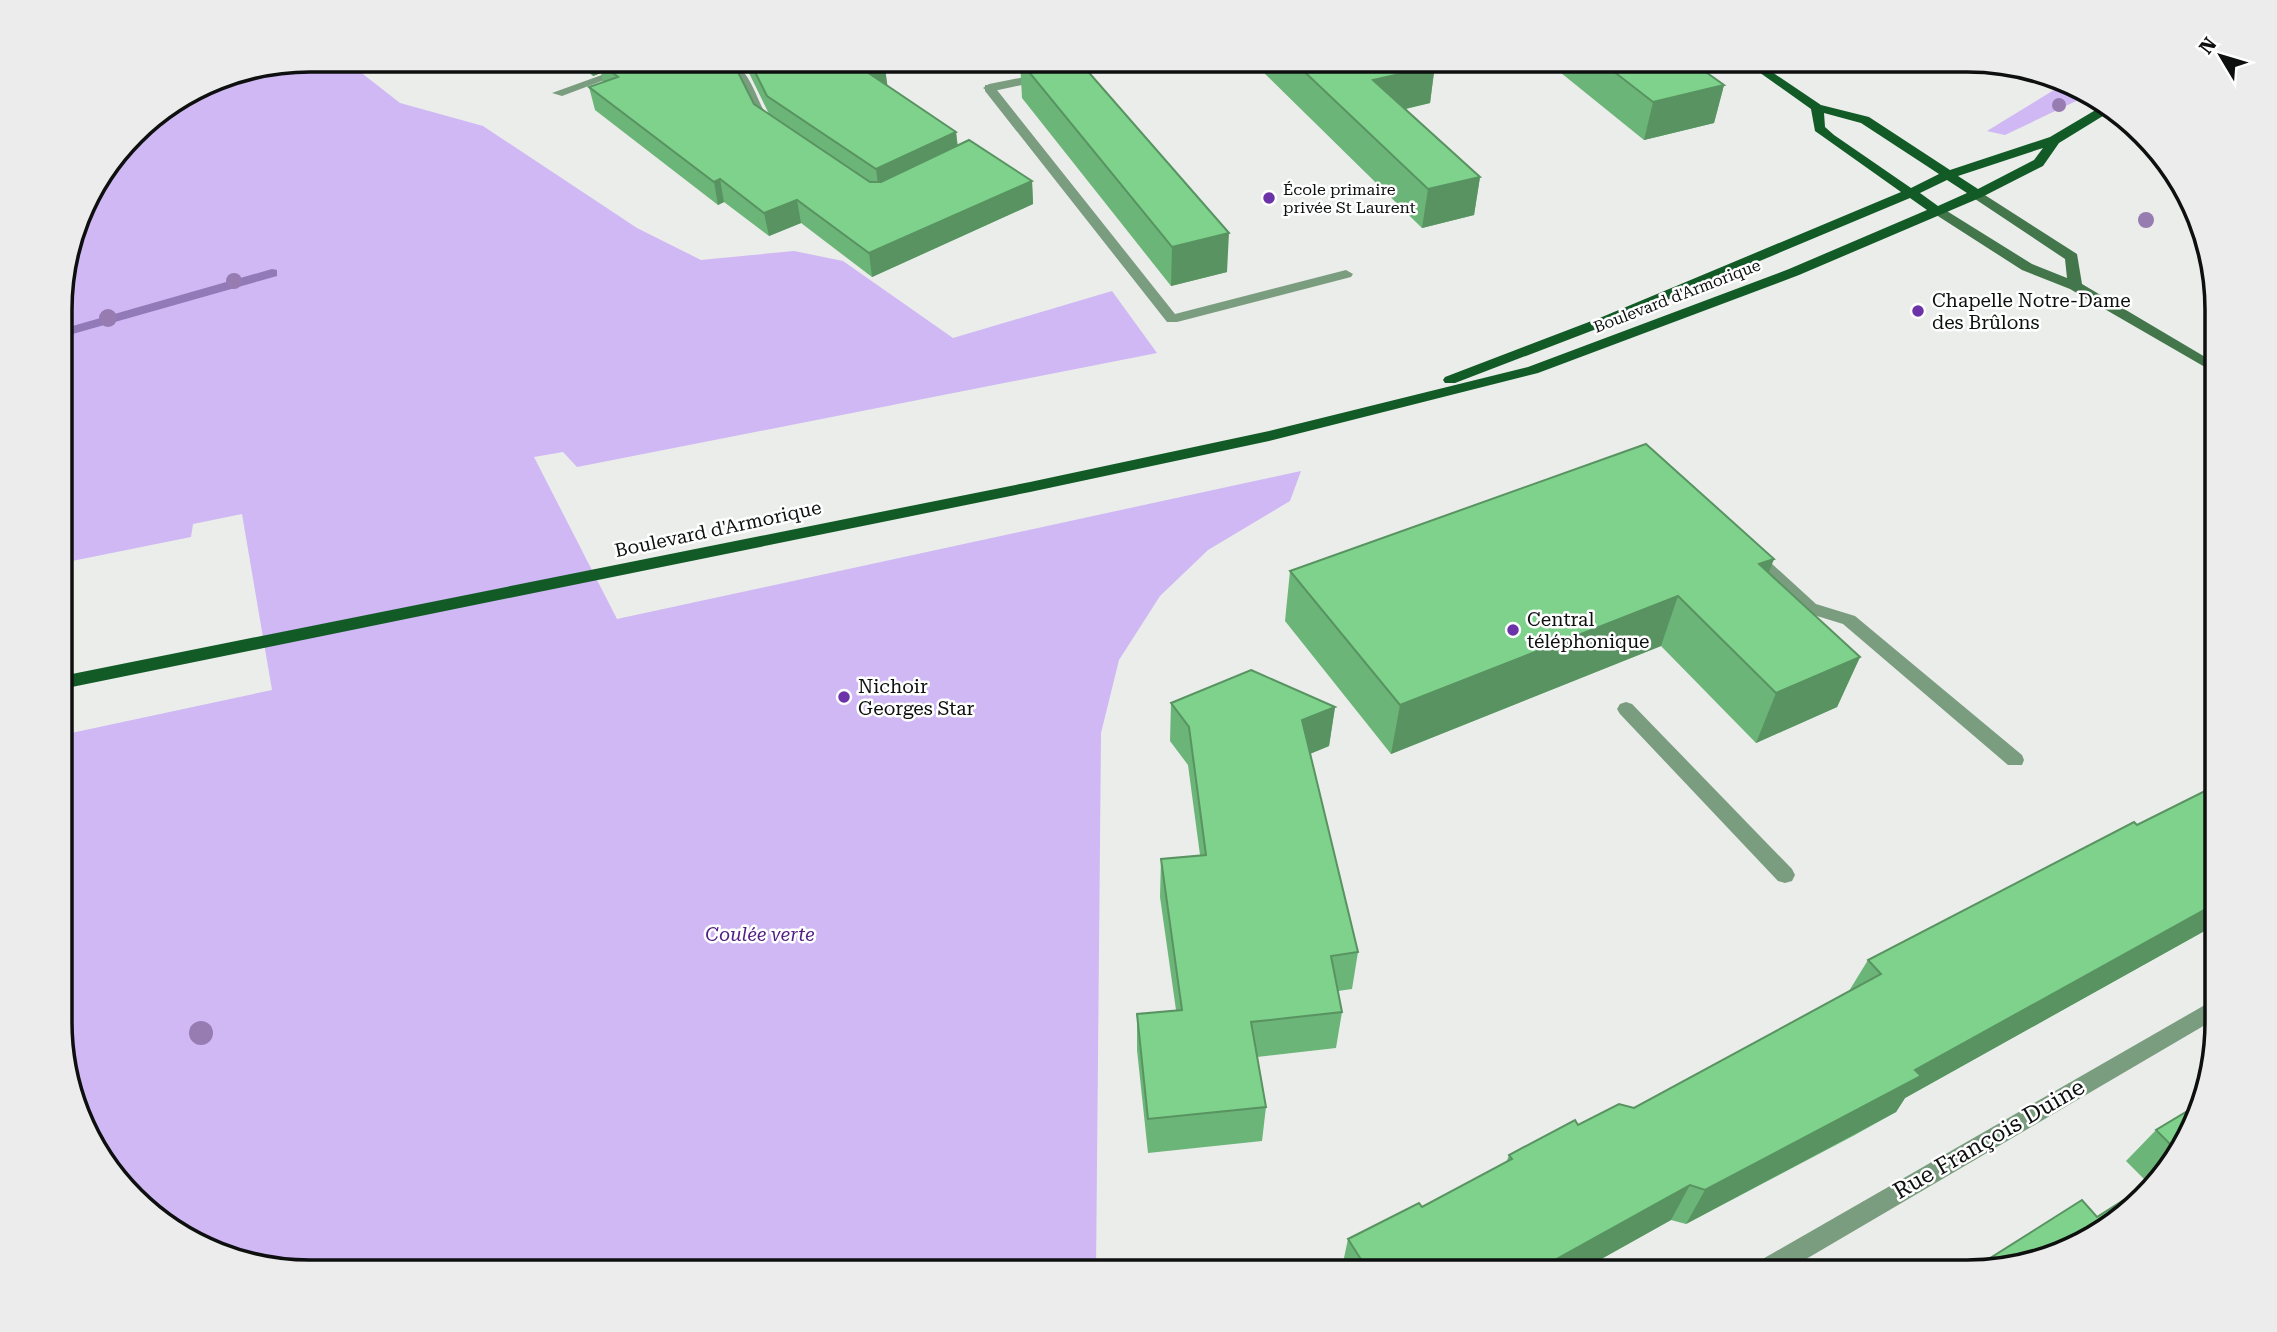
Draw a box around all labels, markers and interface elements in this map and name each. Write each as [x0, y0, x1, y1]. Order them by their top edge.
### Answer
north arrow [2186, 21, 2256, 91]
text: N [2194, 33, 2222, 59]
place label: École primaire privée St Laurent [1283, 180, 1416, 217]
marker: École primaire privée St Laurent [1261, 190, 1277, 206]
street label: Boulevard d'Armorique [1591, 255, 1763, 337]
place label: Chapelle Notre-Dame des Brûlons [1932, 289, 2131, 334]
marker: Chapelle Notre-Dame des Brûlons [1910, 303, 1926, 319]
street label: Boulevard d'Armorique [613, 496, 823, 562]
place label: Central téléphonique [1527, 608, 1650, 653]
marker: Central téléphonique [1505, 622, 1521, 638]
place label: Nichoir Georges Star [858, 675, 974, 720]
marker: Nichoir Georges Star [836, 689, 852, 705]
park label: Coulée verte [705, 923, 815, 946]
street label: Rue François Duine [1888, 1073, 2090, 1205]

